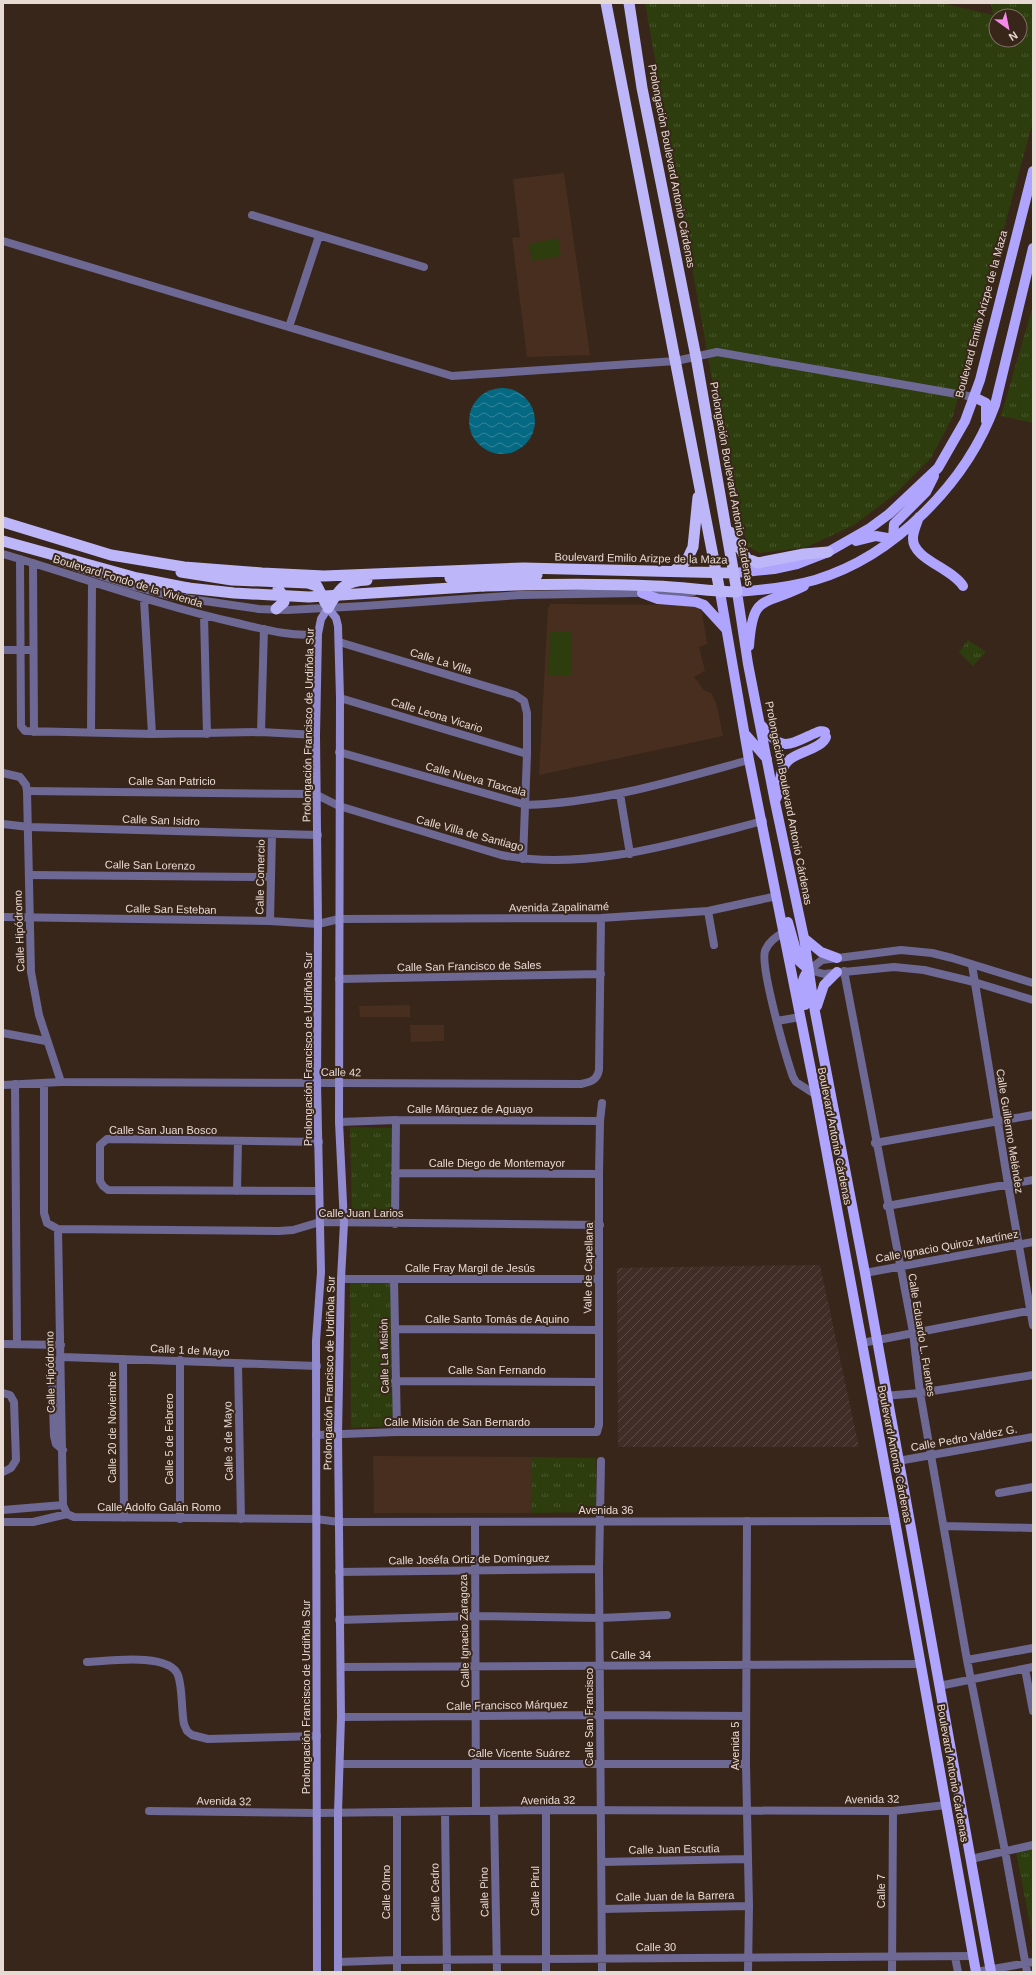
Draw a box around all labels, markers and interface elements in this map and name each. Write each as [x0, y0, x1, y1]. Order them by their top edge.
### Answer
north arrow [988, 8, 1028, 48]
text: N [1007, 29, 1020, 44]
street label: Prolongación Boulevard Antonio Cárdenas [646, 63, 698, 269]
street label: Boulevard Emilio Arizpe de la Maza [953, 228, 1009, 399]
street label: Prolongación Boulevard Antonio Cárdenas [708, 381, 756, 588]
street label: Boulevard Emilio Arizpe de la Maza [554, 550, 728, 566]
street label: Boulevard Fondo de la Vivienda [52, 552, 205, 610]
street label: Prolongación Francisco de Urdiñola Sur [300, 627, 316, 822]
street label: Calle La Villa [409, 646, 474, 676]
street label: Calle Leona Vicario [390, 695, 484, 735]
street label: Prolongación Boulevard Antonio Cárdenas [763, 700, 815, 906]
street label: Calle Nueva Tlaxcala [424, 760, 529, 798]
street label: Calle San Patricio [128, 775, 216, 787]
street label: Calle San Isidro [122, 813, 200, 827]
street label: Calle Villa de Santiago [415, 813, 525, 853]
street label: Calle Comercio [253, 839, 267, 915]
street label: Calle San Lorenzo [105, 858, 195, 872]
street label: Calle Hipódromo [12, 890, 26, 972]
street label: Avenida Zapalinamé [509, 900, 609, 914]
street label: Calle San Esteban [125, 902, 217, 916]
street label: Prolongación Francisco de Urdiñola Sur [302, 951, 314, 1146]
street label: Calle San Francisco de Sales [397, 959, 542, 973]
street label: Calle 42 [321, 1066, 361, 1078]
street label: Boulevard Antonio Cárdenas [816, 1066, 854, 1206]
street label: Calle Guillermo Meléndez [994, 1068, 1026, 1194]
street label: Calle Márquez de Aguayo [407, 1103, 533, 1115]
street label: Calle San Juan Bosco [109, 1124, 217, 1136]
street label: Calle Diego de Montemayor [429, 1157, 566, 1169]
street label: Calle Juan Larios [319, 1207, 404, 1219]
street label: Valle de Capellana [581, 1221, 595, 1314]
street label: Calle Ignacio Quiroz Martínez [875, 1228, 1019, 1264]
street label: Calle Fray Margil de Jesús [405, 1262, 536, 1274]
street label: Calle Eduardo L. Fuentes [906, 1272, 938, 1398]
street label: Prolongación Francisco de Urdiñola Sur [321, 1275, 337, 1470]
street label: Calle Santo Tomás de Aquino [425, 1313, 569, 1325]
street label: Calle La Misión [377, 1318, 391, 1394]
street label: Calle Hipódromo [43, 1331, 57, 1413]
street label: Calle 1 de Mayo [150, 1342, 230, 1358]
street label: Calle San Fernando [448, 1364, 546, 1376]
street label: Calle 20 de Noviembre [106, 1371, 118, 1483]
street label: Boulevard Antonio Cárdenas [876, 1384, 914, 1524]
street label: Calle 5 de Febrero [163, 1393, 175, 1485]
street label: Calle 3 de Mayo [221, 1401, 235, 1481]
street label: Calle Misión de San Bernardo [384, 1416, 530, 1428]
street label: Calle Pedro Valdez G. [910, 1423, 1018, 1453]
street label: Calle Adolfo Galán Romo [97, 1501, 221, 1513]
street label: Avenida 36 [579, 1504, 633, 1516]
street label: Calle Joséfa Ortiz de Domínguez [388, 1552, 550, 1566]
street label: Calle Ignacio Zaragoza [457, 1573, 471, 1688]
street label: Prolongación Francisco de Urdiñola Sur [300, 1599, 312, 1794]
street label: Calle 34 [611, 1649, 651, 1661]
street label: Calle San Francisco [583, 1668, 595, 1766]
street label: Calle Francisco Márquez [446, 1698, 568, 1712]
street label: Boulevard Antonio Cárdenas [935, 1703, 971, 1843]
street label: Avenida 5 [729, 1722, 741, 1770]
street label: Calle Vicente Suárez [468, 1747, 570, 1759]
street label: Avenida 32 [844, 1793, 900, 1805]
street label: Avenida 32 [520, 1794, 576, 1806]
street label: Avenida 32 [196, 1795, 252, 1807]
street label: Calle Juan Escutia [628, 1842, 721, 1856]
street label: Calle Cedro [428, 1863, 442, 1921]
street label: Calle Olmo [380, 1865, 392, 1919]
street label: Calle Pirul [529, 1866, 541, 1916]
street label: Calle Pino [478, 1867, 490, 1917]
street label: Calle 7 [875, 1874, 887, 1908]
street label: Calle Juan de la Barrera [616, 1889, 735, 1903]
street label: Calle 30 [636, 1941, 676, 1953]

